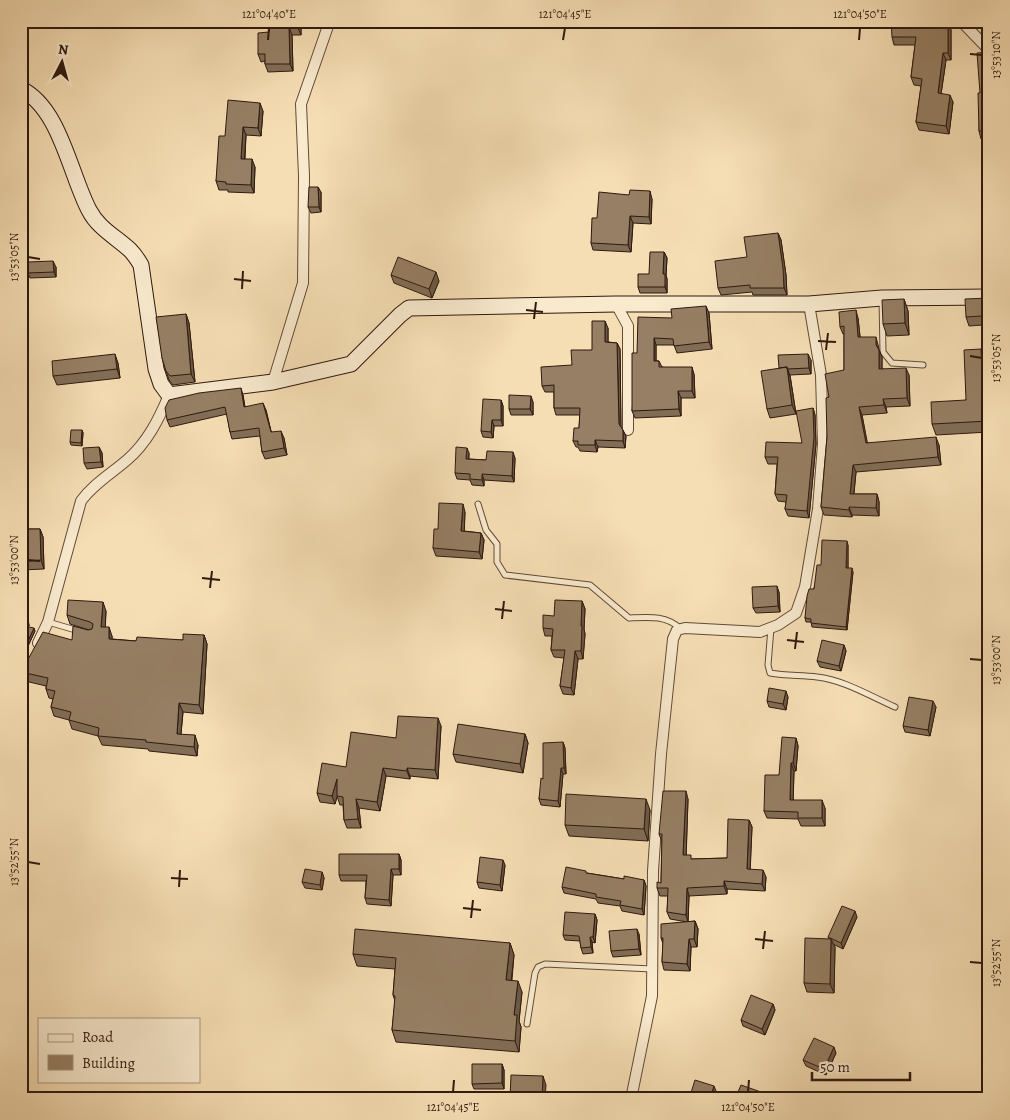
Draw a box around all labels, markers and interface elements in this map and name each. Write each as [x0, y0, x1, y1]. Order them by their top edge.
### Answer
text: 121°04'40"E [242, 6, 296, 22]
text: 121°04'45"E [539, 6, 591, 22]
text: 121°04'50"E [833, 6, 887, 22]
text: 13°53'10"N [988, 31, 1004, 79]
north arrow [38, 38, 88, 88]
text: N [57, 40, 69, 60]
text: 13°53'05"N [6, 232, 22, 281]
text: 13°53'05"N [988, 333, 1004, 382]
text: 13°53'00"N [6, 535, 22, 585]
text: 13°53'00"N [988, 635, 1004, 685]
text: 13°52'55"N [6, 838, 22, 886]
text: 13°52'55"N [988, 939, 1004, 987]
legend [38, 1018, 200, 1082]
text: Road [82, 1027, 114, 1047]
scale bar [812, 1050, 910, 1082]
text: Building [82, 1053, 135, 1073]
text: 50 m [820, 1057, 850, 1077]
text: 121°04'45"E [427, 1099, 479, 1115]
text: 121°04'50"E [721, 1099, 775, 1115]

